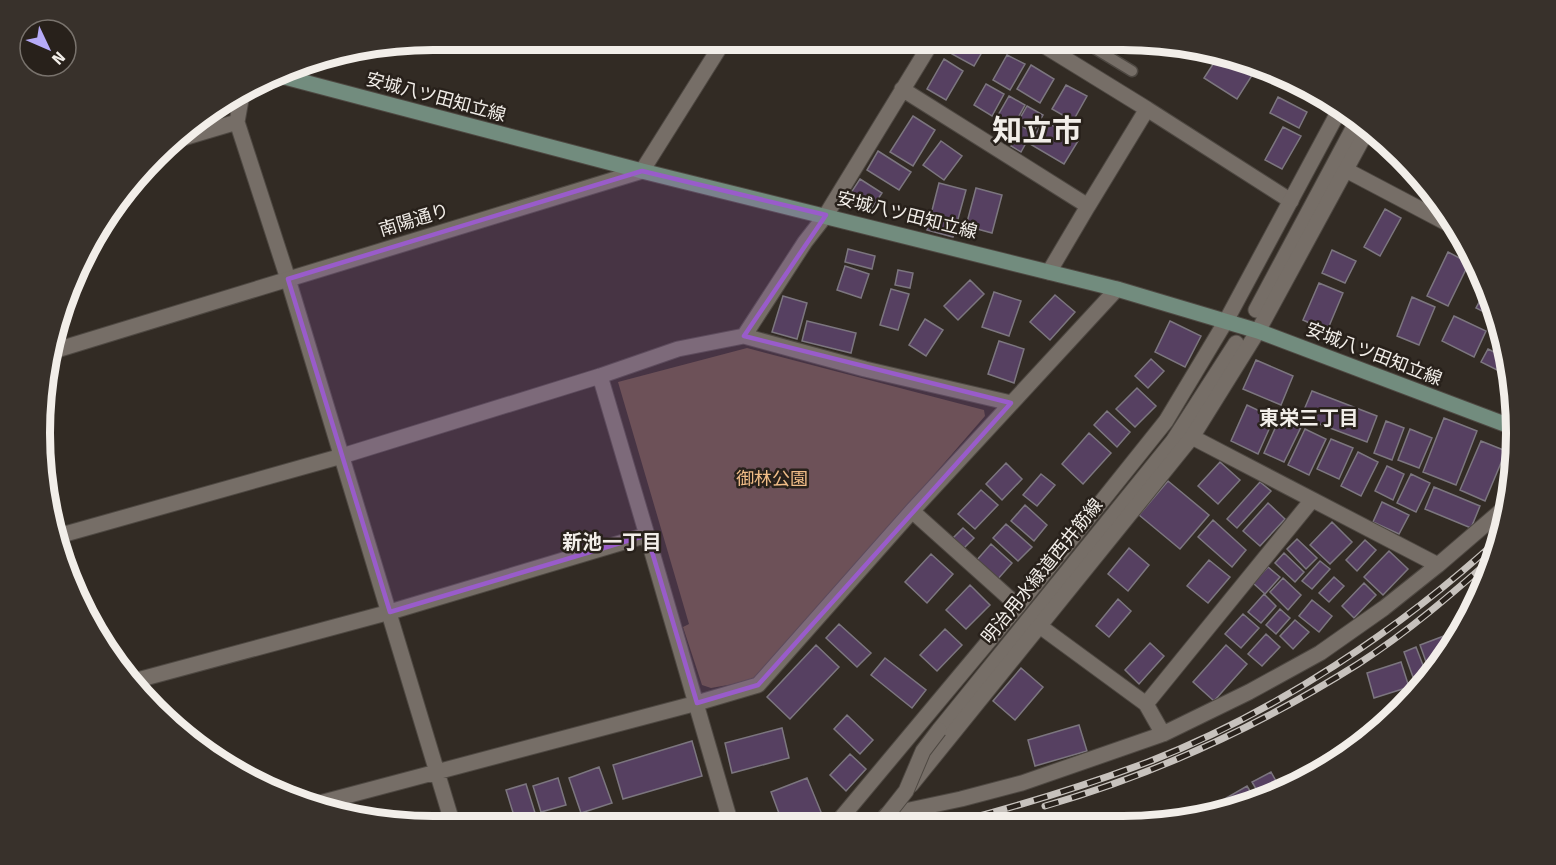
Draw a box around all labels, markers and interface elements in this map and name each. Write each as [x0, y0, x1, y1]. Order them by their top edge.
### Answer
north arrow [18, 18, 78, 78]
text: N [48, 48, 69, 68]
street label: 安城八ツ田知立線 [364, 68, 508, 126]
district label: 知立市 [992, 113, 1082, 149]
street label: 安城八ツ田知立線 [834, 187, 980, 243]
street label: 南陽通り [376, 199, 452, 241]
street label: 安城八ツ田知立線 [1303, 318, 1445, 390]
district label: 東栄三丁目 [1259, 406, 1359, 430]
park label: 御林公園 [736, 468, 808, 490]
street label: 明治用水緑道西井筋線 [977, 494, 1107, 648]
district label: 新池一丁目 [562, 530, 662, 554]

